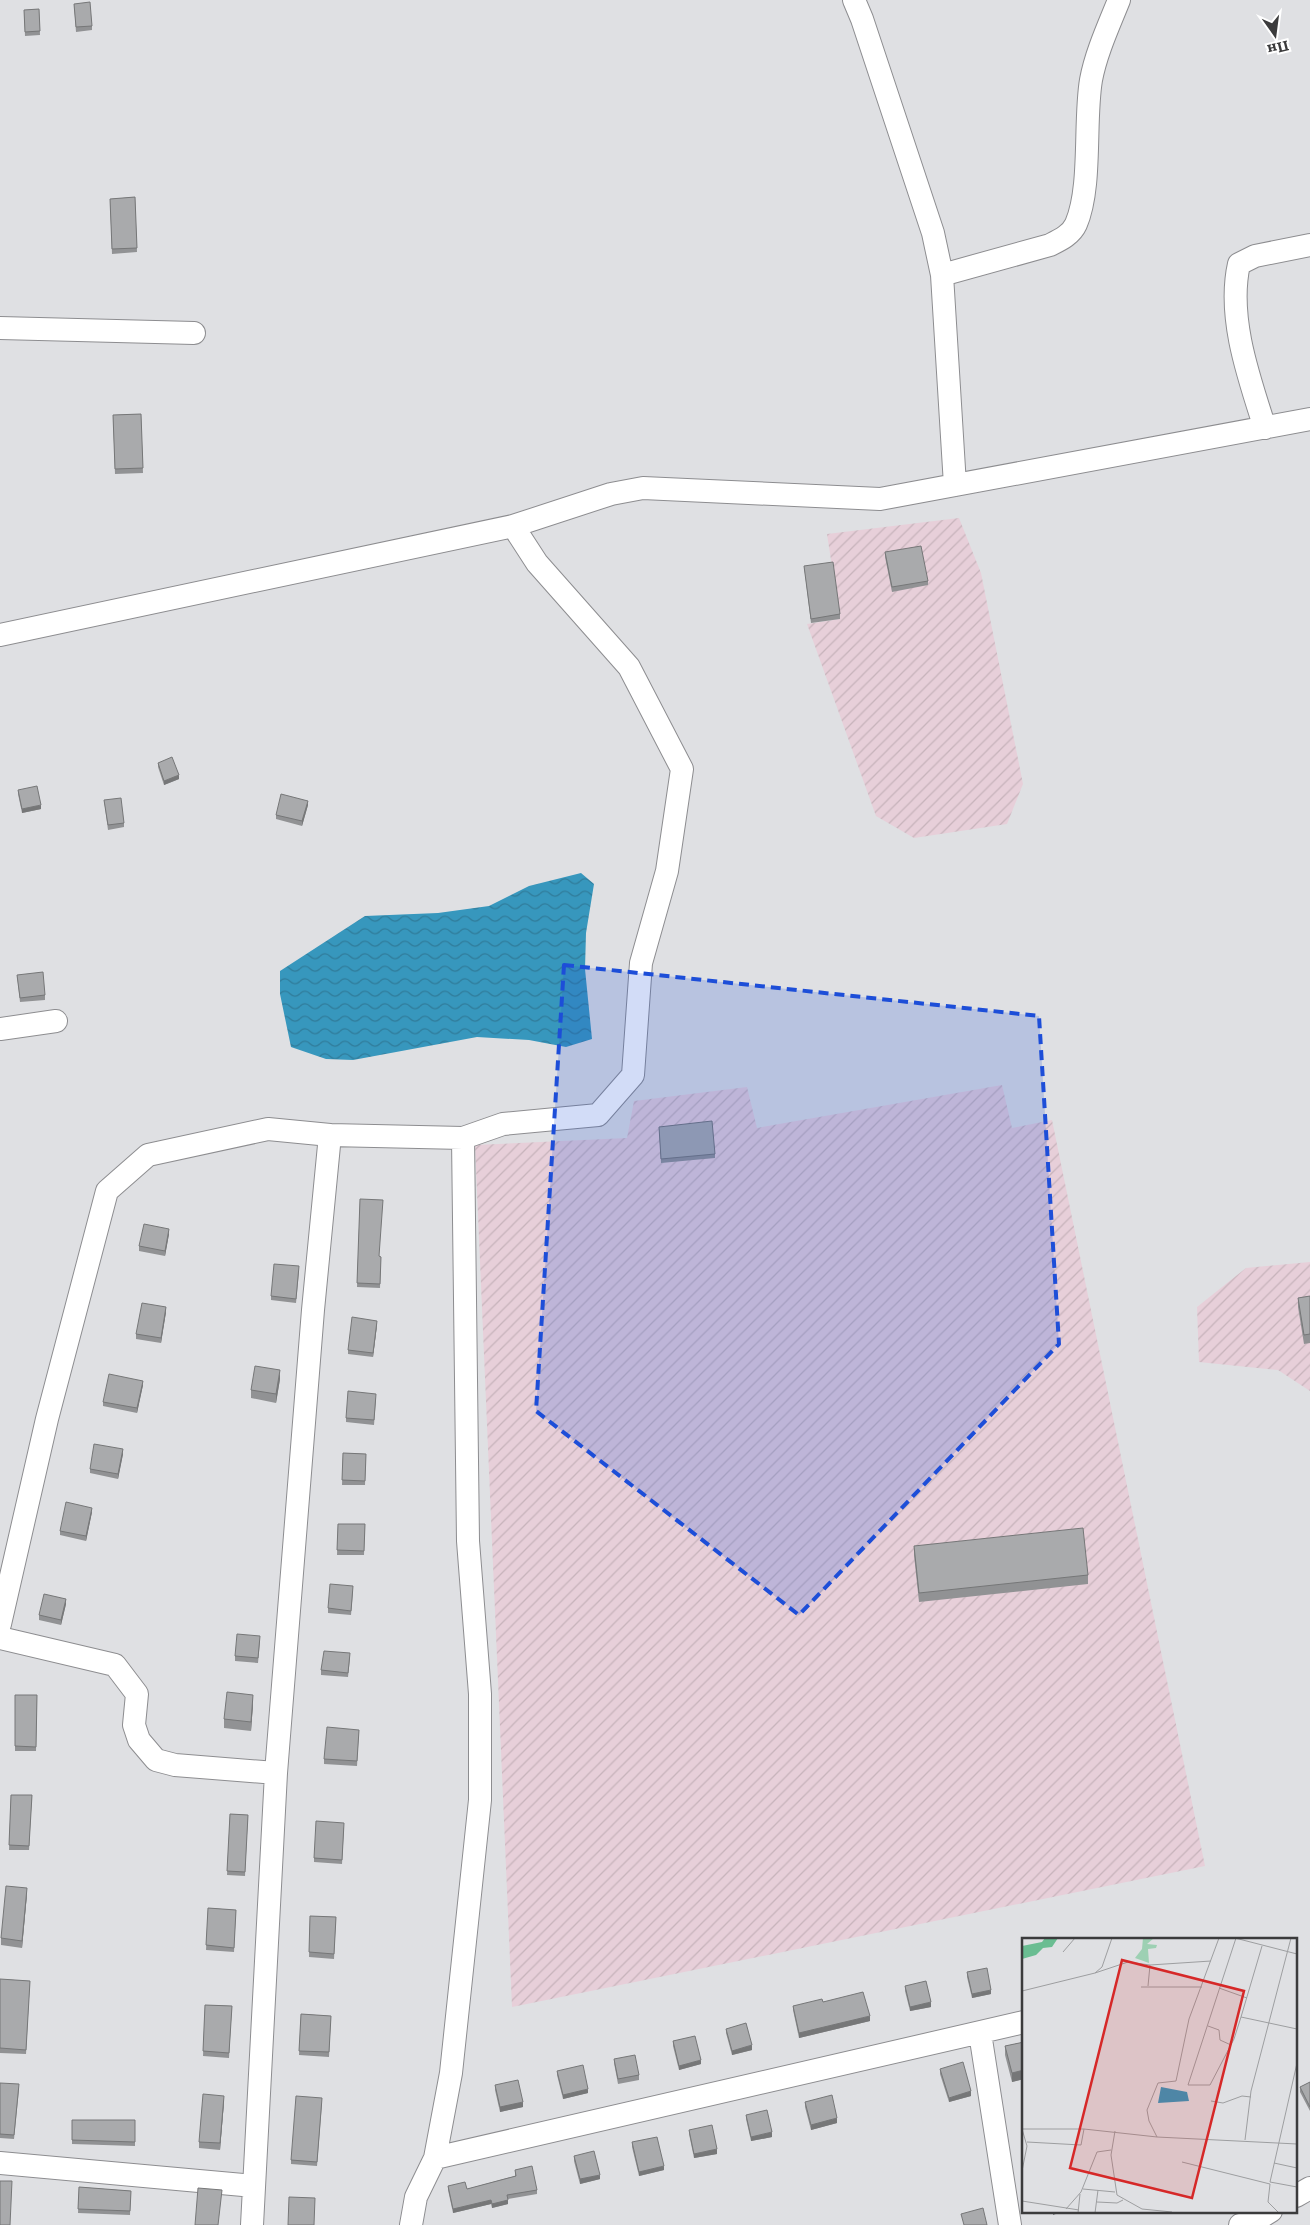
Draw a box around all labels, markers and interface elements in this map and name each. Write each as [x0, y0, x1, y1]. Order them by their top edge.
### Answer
north arrow [1250, 10, 1300, 60]
text: Пн [1265, 36, 1291, 61]
inset map [1022, 1938, 1298, 2212]

